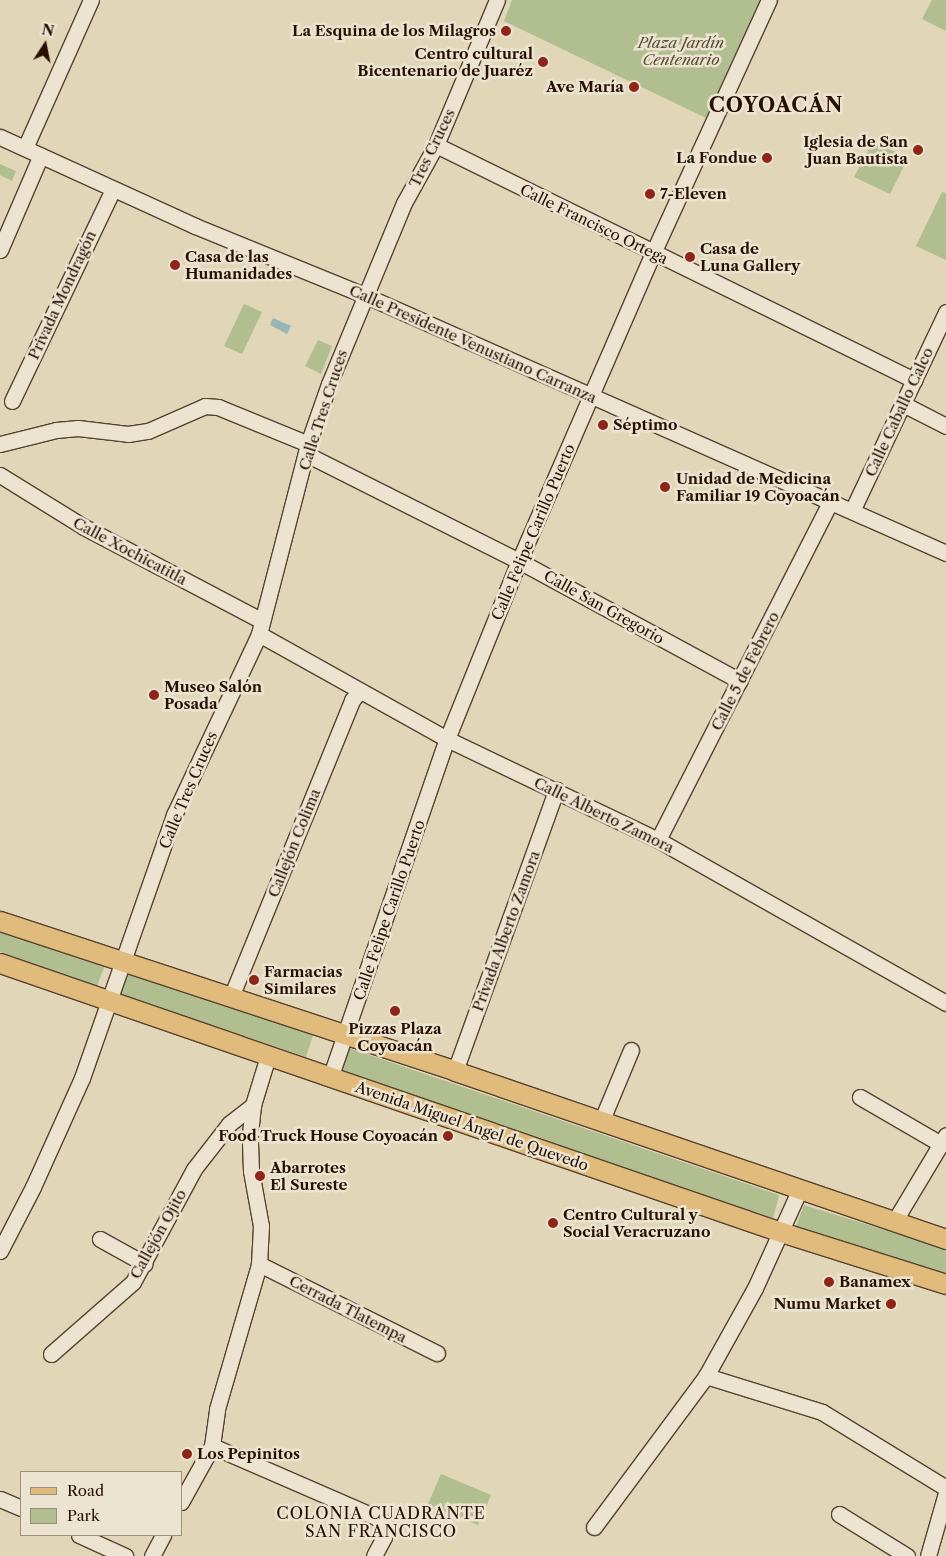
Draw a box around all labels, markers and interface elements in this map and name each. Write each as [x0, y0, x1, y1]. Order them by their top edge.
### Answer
north arrow [20, 20, 70, 70]
text: N [40, 20, 56, 40]
place label: La Esquina de los Milagros [292, 22, 496, 40]
marker: La Esquina de los Milagros [500, 25, 512, 37]
park label: Plaza Jardín Centenario [638, 33, 724, 68]
place label: Centro cultural Bicentenario de Juaréz [357, 44, 533, 79]
marker: Centro cultural Bicentenario de Juaréz [537, 56, 549, 68]
place label: Ave María [546, 78, 624, 96]
marker: Ave María [628, 81, 640, 93]
district label: COYOACÁN [708, 93, 844, 117]
street label: Tres Cruces [405, 106, 459, 190]
place label: Iglesia de San Juan Bautista [803, 132, 908, 167]
marker: Iglesia de San Juan Bautista [912, 144, 924, 156]
place label: La Fondue [676, 149, 757, 167]
marker: La Fondue [761, 152, 773, 164]
street label: Calle Francisco Ortega [517, 180, 671, 268]
place label: 7-Eleven [660, 185, 727, 203]
marker: 7-Eleven [644, 188, 656, 200]
street label: Privada Mondragón [24, 228, 100, 362]
place label: Casa de Luna Gallery [700, 239, 800, 274]
place label: Casa de las Humanidades [185, 247, 292, 282]
marker: Casa de Luna Gallery [684, 251, 696, 263]
marker: Casa de las Humanidades [169, 259, 181, 271]
street label: Calle Presidente Venustiano Carranza [346, 281, 600, 407]
street label: Calle Caballo Calco [861, 345, 937, 479]
street label: Calle Tres Cruces [295, 347, 351, 473]
place label: Séptimo [613, 416, 677, 434]
marker: Séptimo [597, 419, 609, 431]
street label: Calle Felipe Carillo Puerto [488, 441, 578, 623]
place label: Unidad de Medicina Familiar 19 Coyoacán [676, 469, 840, 504]
marker: Unidad de Medicina Familiar 19 Coyoacán [658, 480, 672, 494]
street label: Calle Xochicatitla [70, 513, 190, 589]
street label: Calle San Gregorio [541, 566, 667, 648]
street label: Calle 5 de Febrero [707, 609, 783, 733]
place label: Museo Salón Posada [164, 677, 262, 712]
marker: Museo Salón Posada [148, 689, 160, 701]
street label: Calle Tres Cruces [155, 728, 221, 852]
street label: Calle Alberto Zamora [531, 773, 677, 857]
street label: Callejón Colima [264, 786, 324, 900]
street label: Calle Felipe Carillo Puerto [350, 817, 428, 1003]
street label: Privada Alberto Zamora [468, 848, 544, 1014]
place label: Farmacias Similares [264, 962, 342, 997]
marker: Farmacias Similares [248, 974, 260, 986]
marker: Pizzas Plaza Coyoacán [389, 1005, 401, 1017]
place label: Pizzas Plaza Coyoacán [348, 1019, 442, 1054]
street label: Avenida Miguel Ángel de Quevedo [353, 1077, 591, 1175]
place label: Food Truck House Coyoacán [217, 1127, 438, 1145]
marker: Food Truck House Coyoacán [442, 1130, 454, 1142]
place label: Abarrotes El Sureste [270, 1158, 347, 1193]
marker: Abarrotes El Sureste [254, 1170, 266, 1182]
street label: Callejón Ojito [126, 1186, 190, 1282]
place label: Centro Cultural y Social Veracruzano [563, 1205, 711, 1240]
marker: Centro Cultural y Social Veracruzano [547, 1217, 559, 1229]
street label: Cerrada Tlatempa [286, 1271, 410, 1347]
place label: Banamex [839, 1273, 911, 1291]
marker: Banamex [823, 1276, 835, 1288]
place label: Numu Market [773, 1295, 881, 1313]
marker: Numu Market [885, 1298, 897, 1310]
place label: Los Pepinitos [197, 1445, 300, 1463]
marker: Los Pepinitos [181, 1448, 193, 1460]
legend [20, 1471, 182, 1536]
text: Road [67, 1481, 104, 1500]
district label: COLONIA CUADRANTE SAN FRANCISCO [274, 1503, 488, 1541]
text: Park [67, 1506, 100, 1525]

